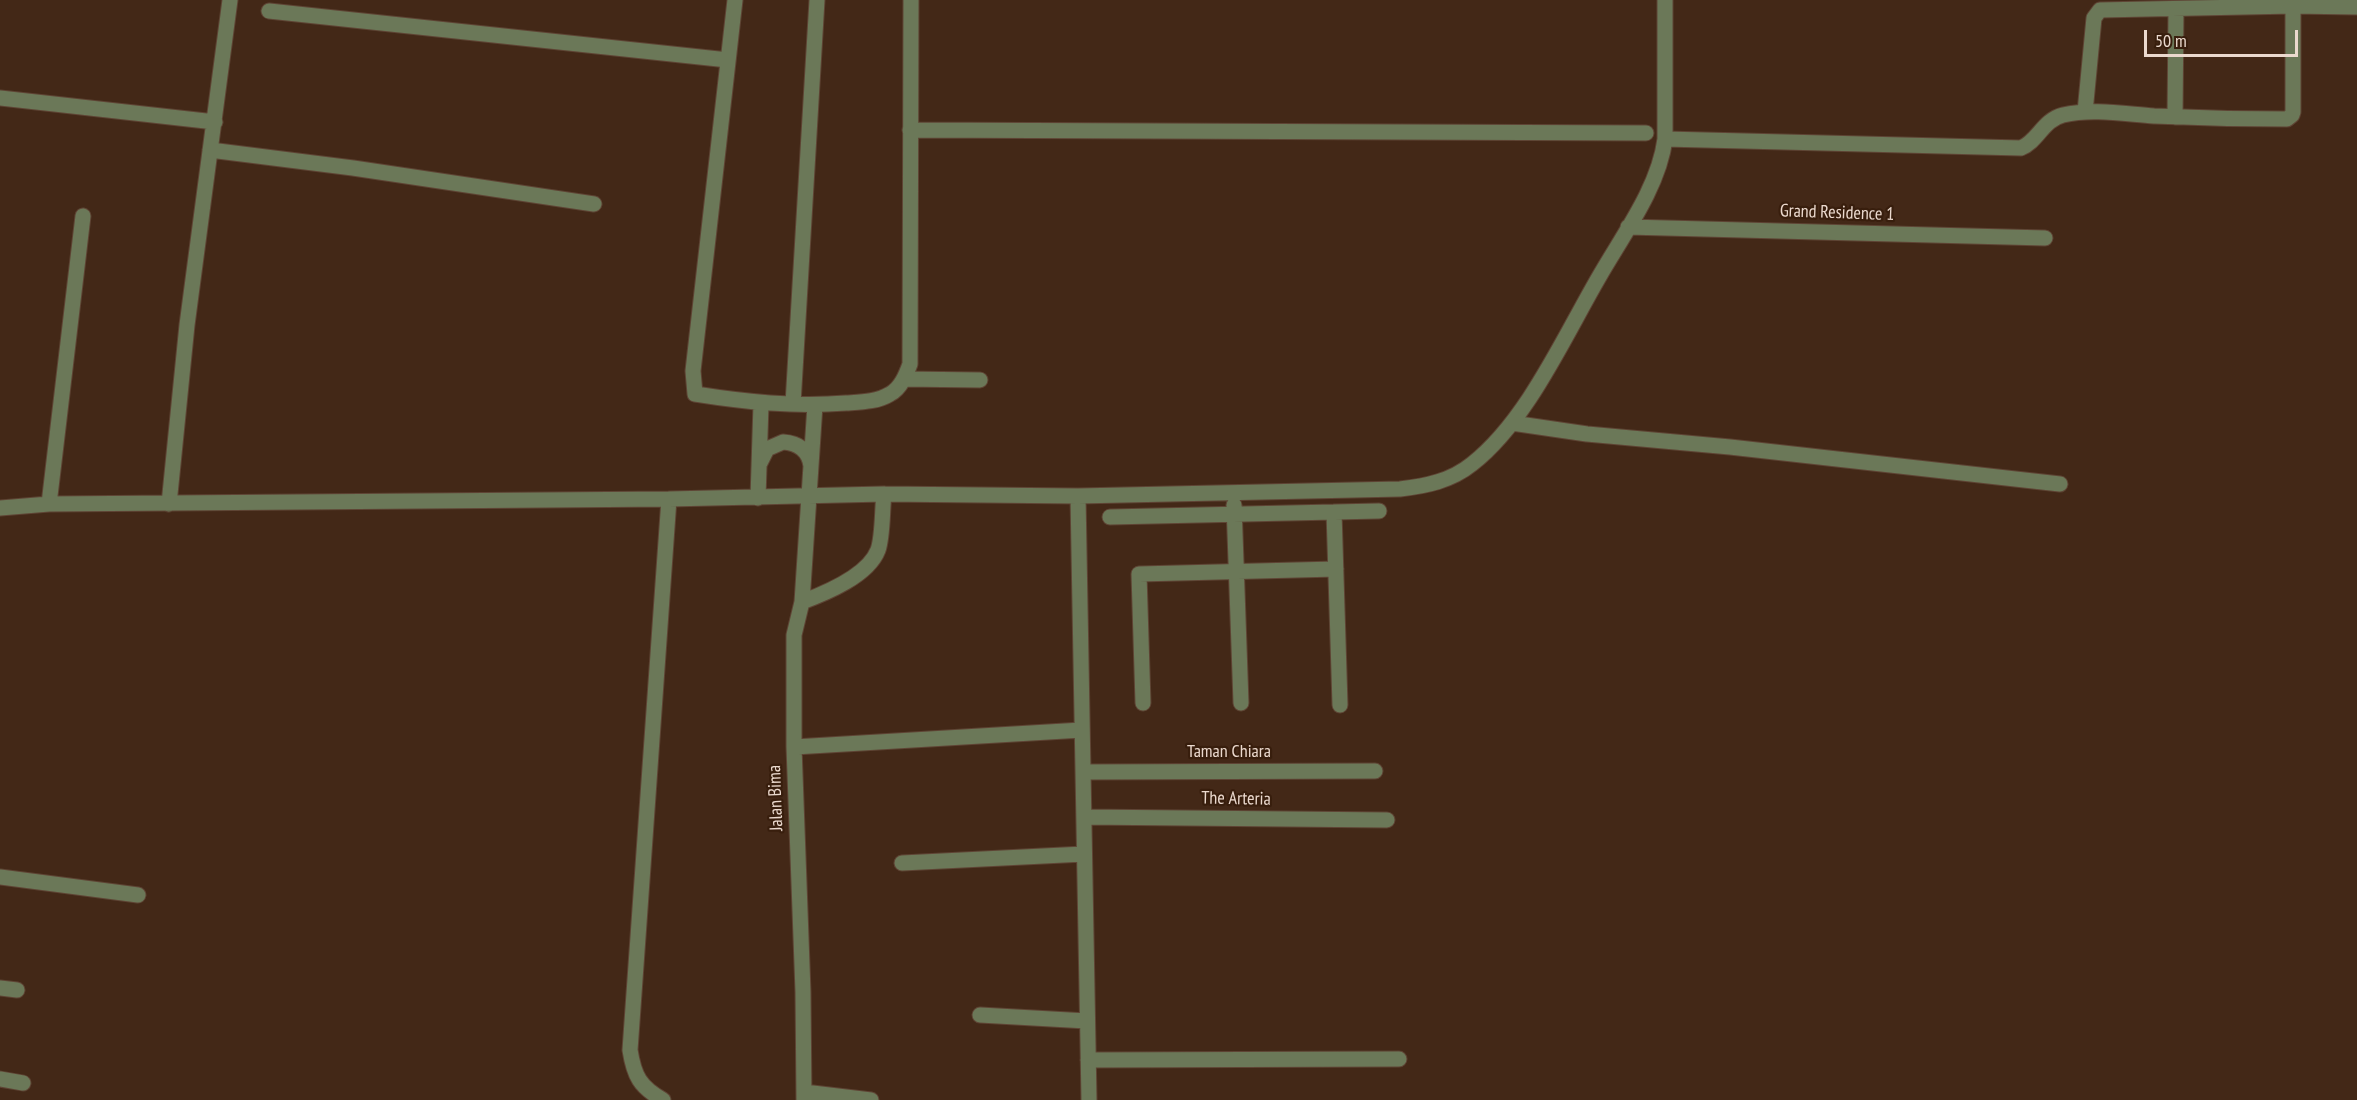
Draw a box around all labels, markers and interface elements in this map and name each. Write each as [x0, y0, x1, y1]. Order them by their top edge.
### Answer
scale bar [2147, 18, 2302, 56]
text: 50 m [2155, 29, 2187, 52]
street label: Grand Residence 1 [1779, 200, 1895, 226]
street label: Taman Chiara [1187, 741, 1271, 763]
street label: Jalan Bima [764, 765, 788, 831]
street label: The Arteria [1201, 788, 1271, 810]

